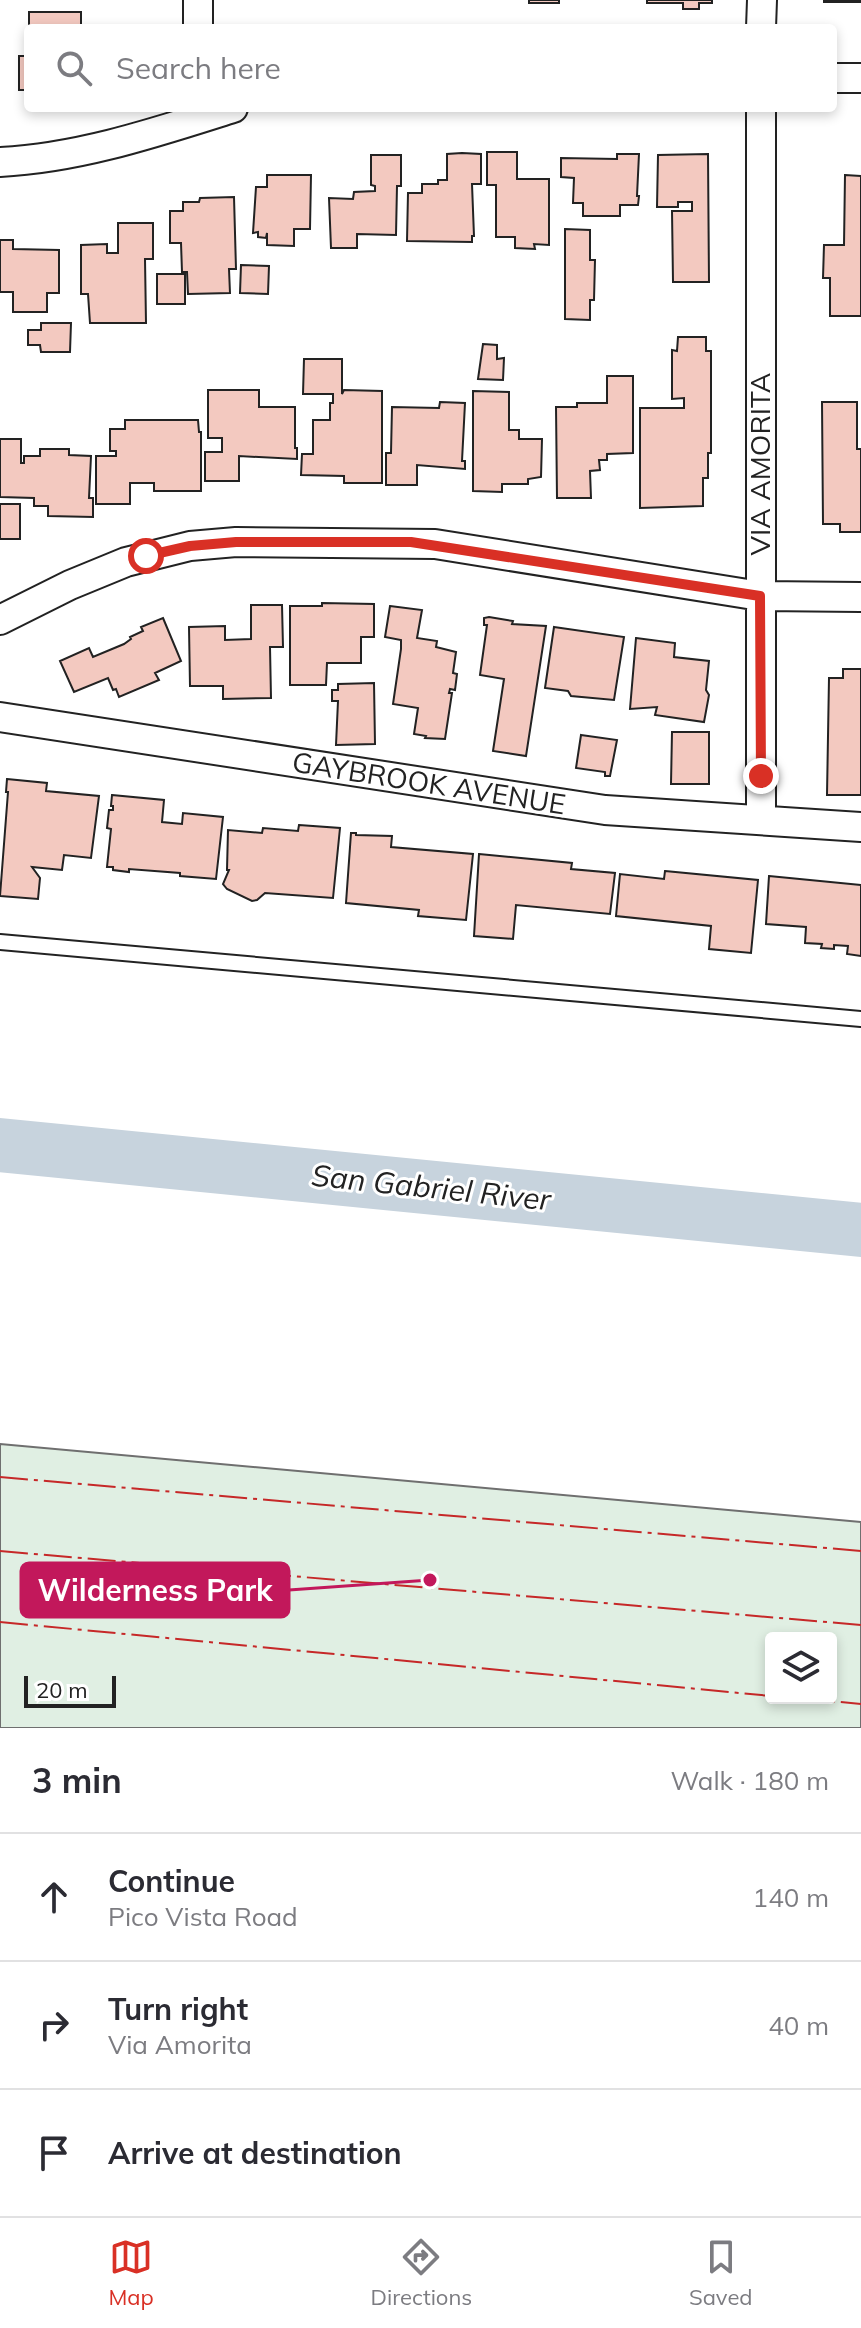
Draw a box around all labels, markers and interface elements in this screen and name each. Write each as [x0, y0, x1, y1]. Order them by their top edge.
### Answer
search box [24, 24, 837, 112]
icon: search [52, 46, 96, 90]
text: Search here [116, 49, 281, 87]
street label: VIA AMORITA [742, 372, 777, 555]
route start [128, 538, 164, 574]
street label: GAYBROOK AVENUE [290, 744, 568, 821]
route end [743, 758, 779, 794]
water label: San Gabriel River [310, 1156, 554, 1219]
callout: Wilderness Park [21, 1563, 289, 1617]
text: Wilderness Park [37, 1571, 274, 1609]
map controls [765, 1632, 837, 1704]
button: layers [765, 1632, 837, 1704]
scale bar [24, 1672, 116, 1708]
text: 20 m [36, 1676, 87, 1704]
text: 3 min [32, 1759, 122, 1802]
text: Walk · 180 m [670, 1764, 829, 1797]
text: Continue [108, 1862, 235, 1900]
icon: ahead [32, 1875, 76, 1919]
text: 140 m [753, 1881, 829, 1914]
text: Pico Vista Road [108, 1900, 298, 1933]
text: Turn right [108, 1990, 248, 2028]
icon: right [32, 2003, 76, 2047]
text: 40 m [768, 2009, 829, 2042]
text: Via Amorita [108, 2028, 252, 2061]
icon: arrive [32, 2131, 76, 2175]
text: Arrive at destination [108, 2134, 402, 2172]
tab: Map [108, 2235, 154, 2311]
tab: Directions [371, 2235, 472, 2311]
tab: Saved [689, 2235, 753, 2311]

